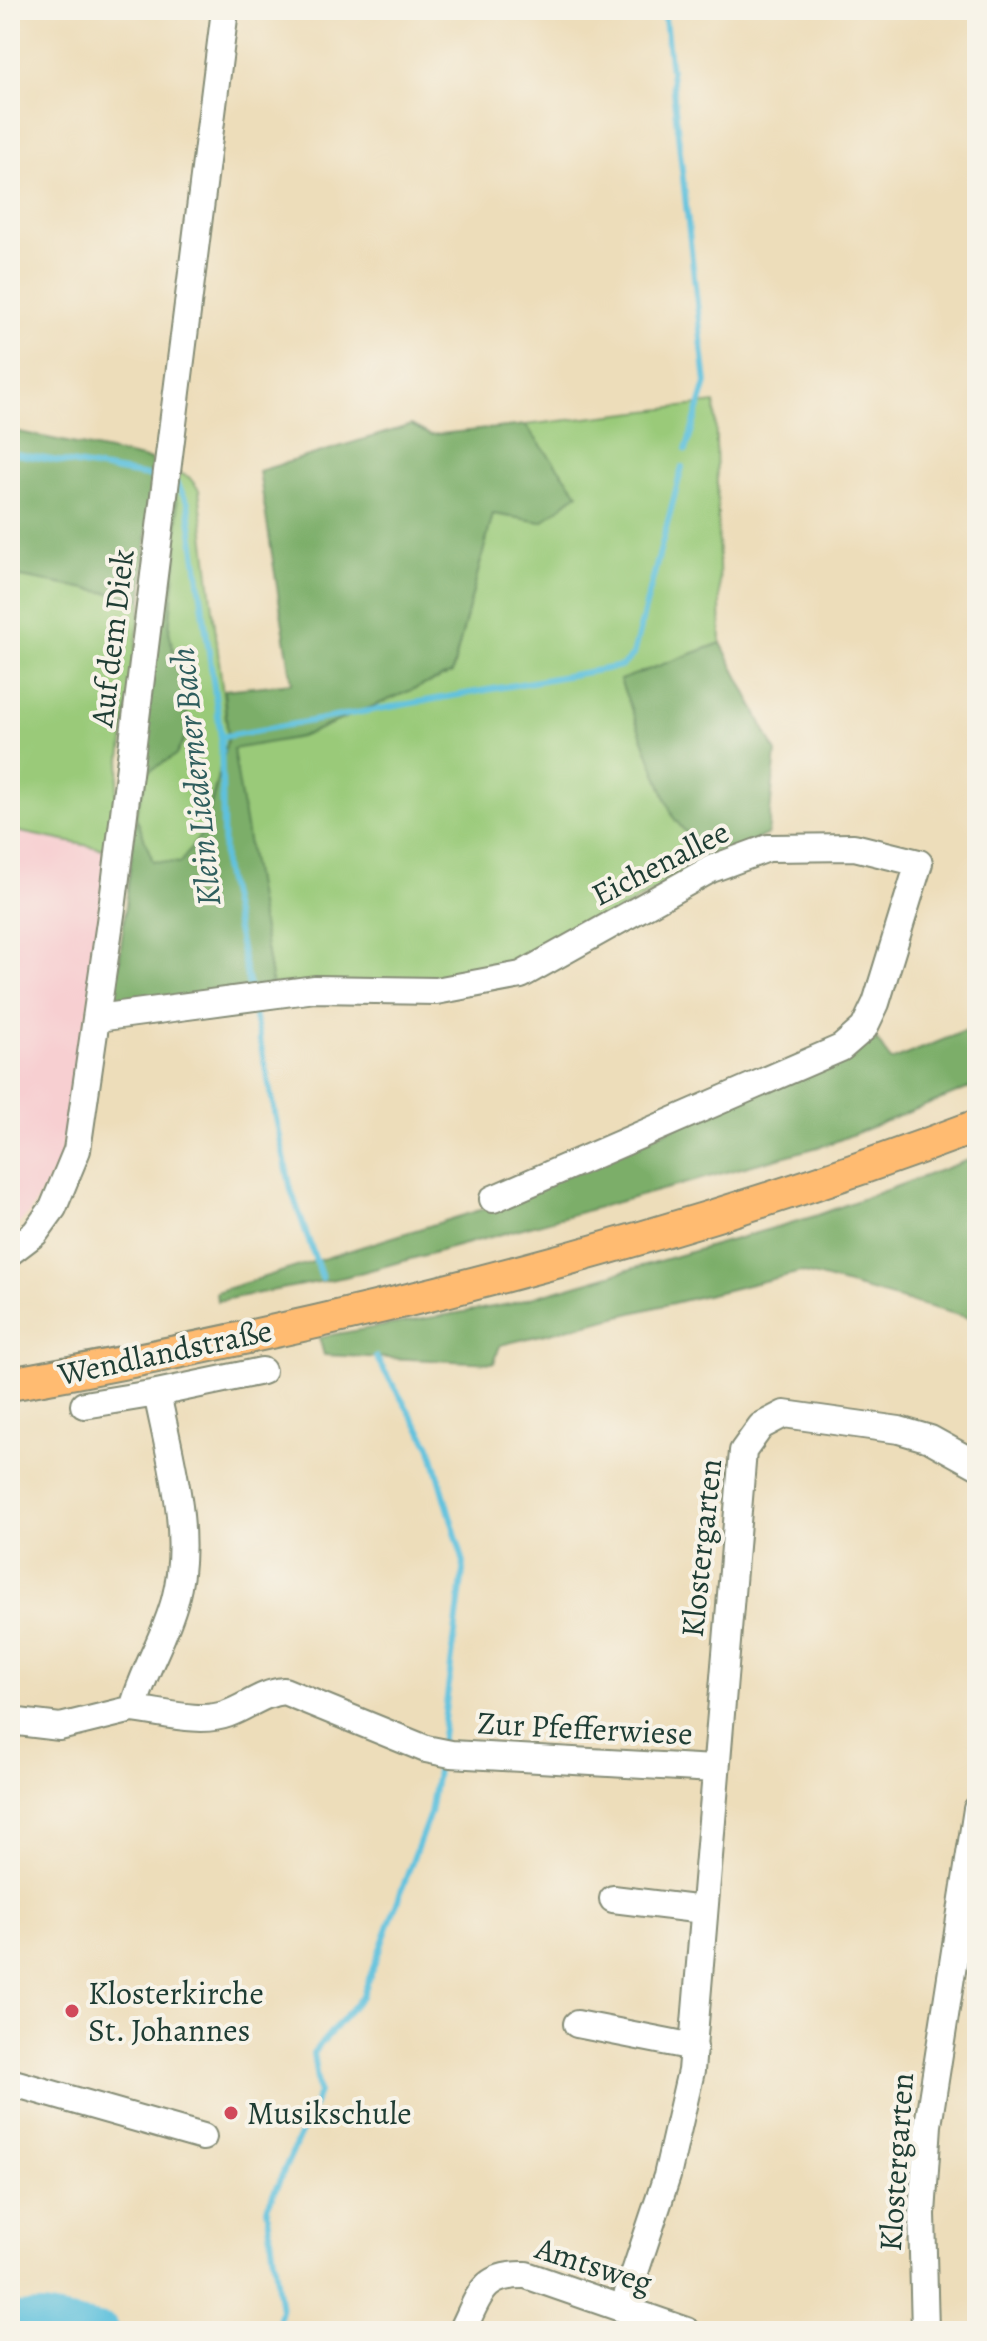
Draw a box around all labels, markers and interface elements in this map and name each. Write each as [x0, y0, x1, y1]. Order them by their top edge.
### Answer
street label: Auf dem Diek [79, 547, 145, 730]
water label: Klein Liederner Bach [159, 645, 232, 909]
street label: Eichenallee [584, 810, 736, 916]
street label: Wendlandstraße [53, 1308, 276, 1396]
street label: Klostergarten [670, 1457, 732, 1639]
street label: Zur Pfefferwiese [476, 1700, 694, 1756]
place label: Klosterkirche St. Johannes [88, 1971, 264, 2052]
marker: Klosterkirche St. Johannes [63, 2002, 81, 2020]
street label: Klostergarten [868, 2071, 924, 2253]
place label: Musikschule [247, 2091, 412, 2135]
marker: Musikschule [222, 2104, 240, 2122]
street label: Amtsweg [529, 2225, 658, 2304]

